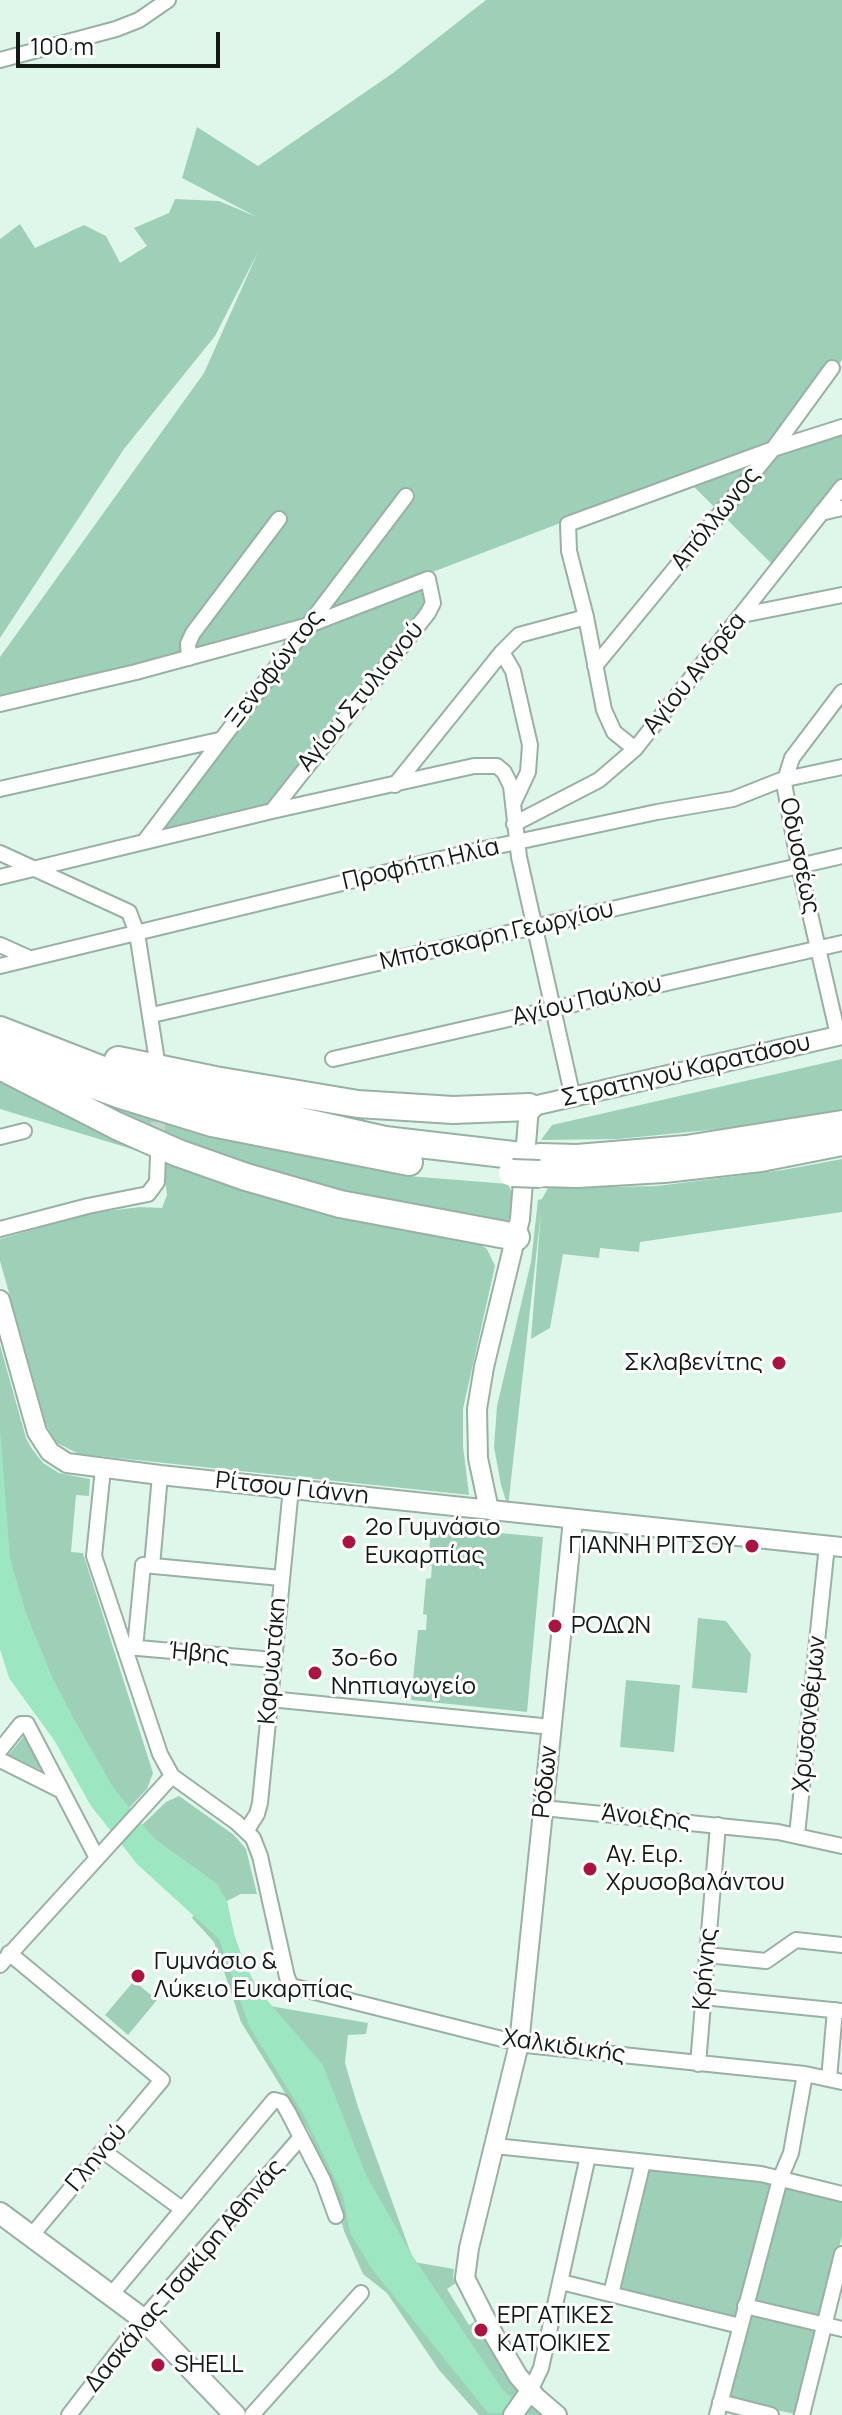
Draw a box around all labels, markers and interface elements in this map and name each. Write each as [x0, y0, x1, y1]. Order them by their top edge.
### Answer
scale bar [20, 16, 224, 66]
text: 100 m [30, 29, 94, 62]
street label: Απόλλωνος [665, 461, 767, 577]
street label: Ξενοφώντος [220, 604, 330, 734]
street label: Αγίου Ανδρέα [637, 607, 753, 741]
street label: Αγίου Στυλιανού [292, 616, 430, 778]
street label: Οδυσσέως [773, 795, 825, 917]
street label: Προφήτη Ηλία [340, 833, 502, 897]
street label: Μπότσκαρη Γεωργίου [377, 895, 617, 977]
street label: Αγίου Παύλου [509, 970, 665, 1032]
street label: Στρατηγού Καρατάσου [559, 1028, 813, 1114]
place label: Σκλαβενίτης [624, 1349, 763, 1377]
marker: Σκλαβενίτης [770, 1354, 788, 1372]
street label: Ρίτσου Γιάννη [214, 1467, 370, 1511]
place label: 2ο Γυμνάσιο Ευκαρπίας [365, 1514, 500, 1570]
place label: ΓΙΑΝΝΗ ΡΙΤΣΟΥ [568, 1532, 736, 1560]
marker: 2ο Γυμνάσιο Ευκαρπίας [340, 1533, 358, 1551]
marker: ΓΙΑΝΝΗ ΡΙΤΣΟΥ [743, 1537, 761, 1555]
street label: Καρυωτάκη [253, 1596, 293, 1726]
place label: ΡΟΔΩΝ [571, 1612, 651, 1640]
marker: ΡΟΔΩΝ [546, 1617, 564, 1635]
street label: Χρυσανθέμων [787, 1634, 833, 1794]
street label: Ήβης [167, 1637, 231, 1671]
place label: 3ο-6ο Νηπιαγωγείο [331, 1645, 476, 1701]
marker: 3ο-6ο Νηπιαγωγείο [306, 1664, 324, 1682]
street label: Ρόδων [528, 1744, 564, 1820]
street label: Άνοιξης [600, 1799, 692, 1837]
place label: Αγ. Ειρ. Χρυσοβαλάντου [606, 1841, 785, 1897]
marker: Αγ. Ειρ. Χρυσοβαλάντου [581, 1860, 599, 1878]
street label: Κρήνης [688, 1927, 724, 2011]
place label: Γυμνάσιο & Λύκειο Ευκαρπίας [154, 1948, 353, 2004]
marker: Γυμνάσιο & Λύκειο Ευκαρπίας [129, 1967, 147, 1985]
street label: Χαλκιδικής [501, 2024, 627, 2070]
street label: Γληνού [60, 2118, 134, 2198]
street label: Δασκάλας Τσακίρη Αθηνάς [79, 2154, 291, 2398]
place label: ΕΡΓΑΤΙΚΕΣ ΚΑΤΟΙΚΙΕΣ [497, 2302, 615, 2358]
marker: ΕΡΓΑΤΙΚΕΣ ΚΑΤΟΙΚΙΕΣ [472, 2321, 490, 2339]
place label: SHELL [174, 2351, 243, 2379]
marker: SHELL [149, 2356, 167, 2374]

